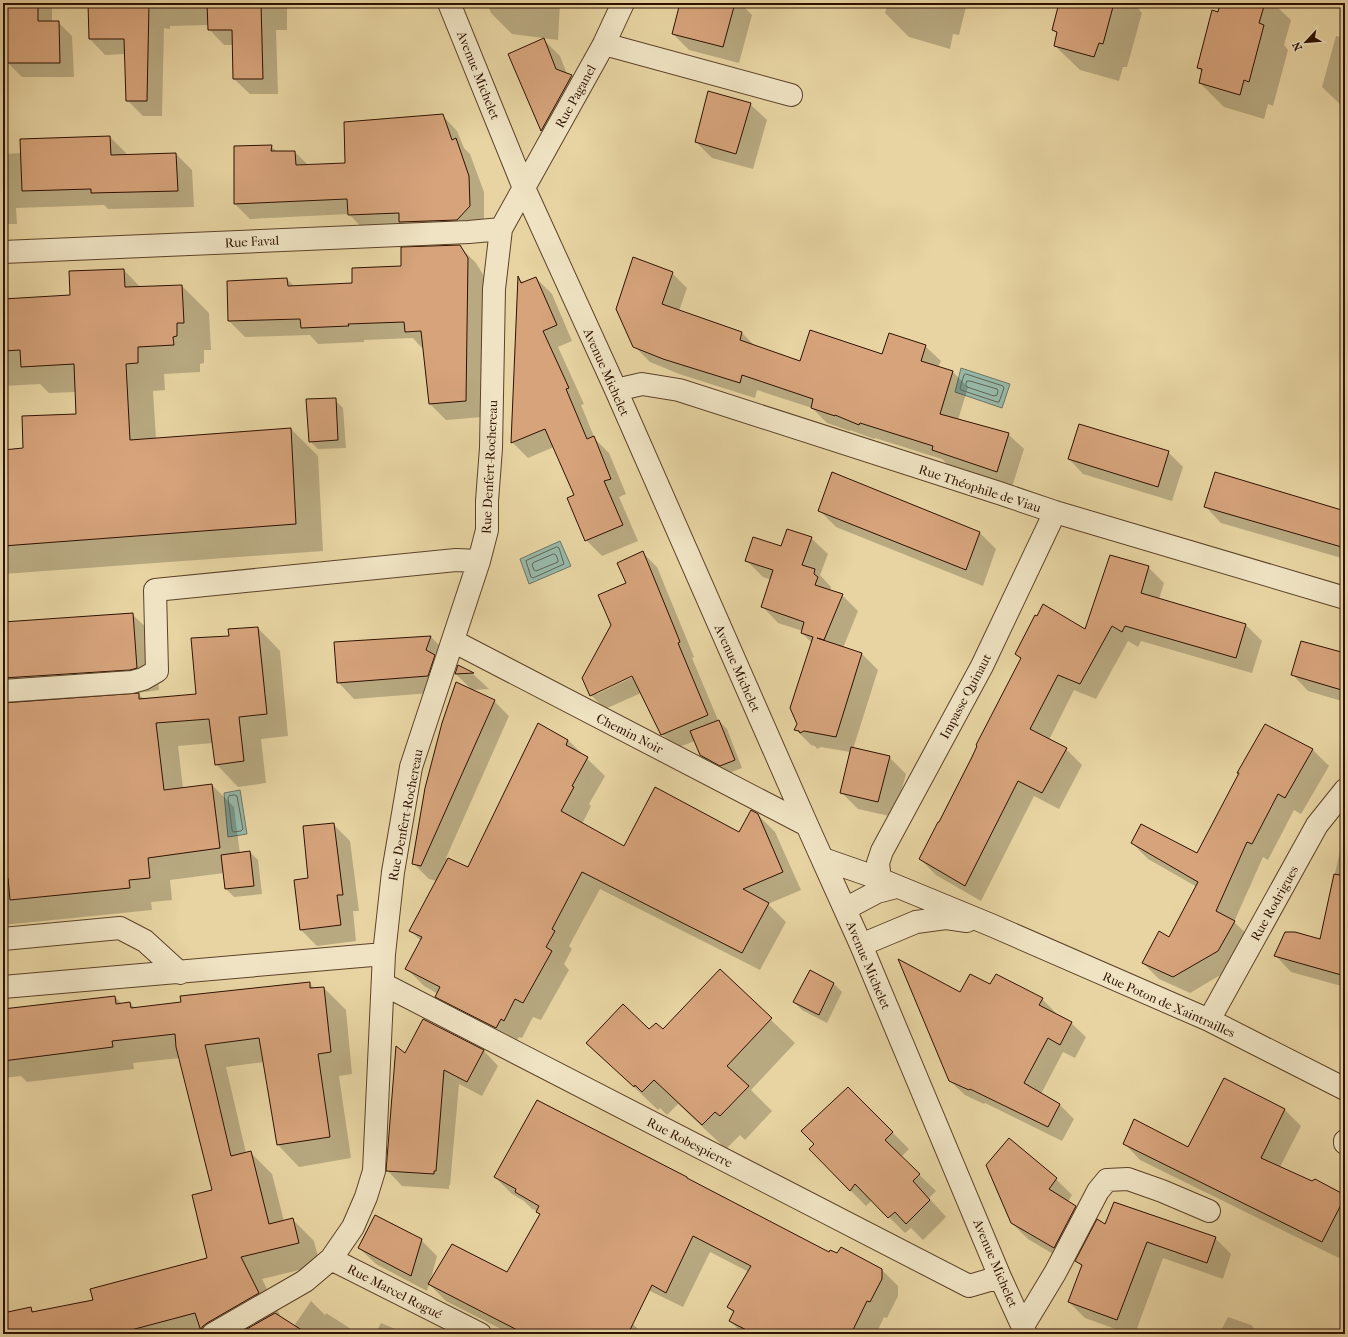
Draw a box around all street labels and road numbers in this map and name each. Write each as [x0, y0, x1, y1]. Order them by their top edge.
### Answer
street label: Avenue Michelet [454, 28, 503, 122]
street label: Rue Paganel [552, 62, 599, 130]
street label: Rue Faval [224, 233, 280, 250]
street label: Avenue Michelet [580, 325, 633, 419]
street label: Rue Denfert-Rochereau [478, 399, 501, 534]
street label: Rue Théophile de Viau [917, 462, 1043, 516]
street label: Avenue Michelet [711, 621, 764, 715]
street label: Impasse Quinaut [937, 651, 994, 741]
street label: Chemin Noir [594, 710, 666, 757]
street label: Rue Denfert-Rochereau [385, 747, 426, 882]
street label: Rue Rodrigues [1248, 863, 1301, 943]
street label: Avenue Michelet [843, 918, 894, 1012]
street label: Rue Poton de Xaintrailles [1100, 968, 1238, 1041]
street label: Rue Robespierre [644, 1114, 736, 1171]
street label: Avenue Michelet [970, 1216, 1021, 1310]
street label: Rue Marcel Rogué [345, 1261, 445, 1322]

